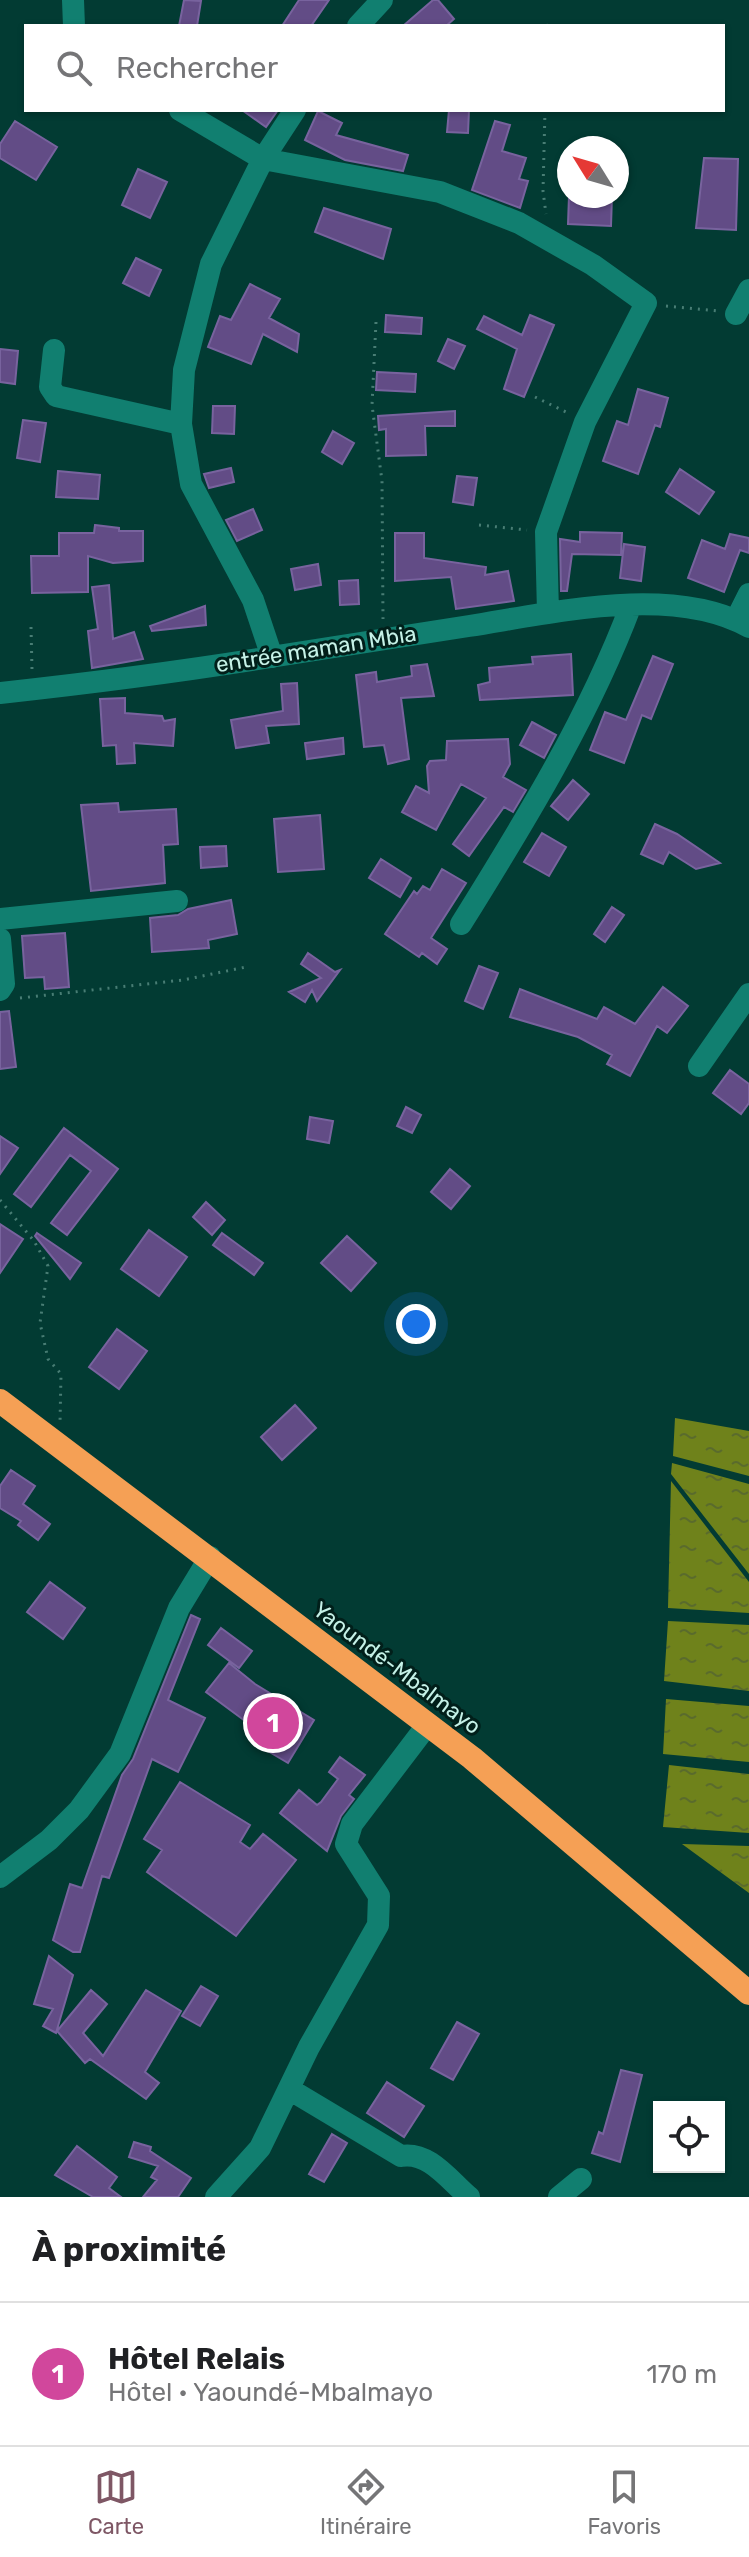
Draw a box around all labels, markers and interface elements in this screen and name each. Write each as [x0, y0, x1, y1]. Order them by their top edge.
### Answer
search box [24, 24, 725, 112]
icon: search [52, 46, 96, 90]
text: Rechercher [116, 50, 278, 86]
north arrow [557, 136, 629, 208]
street label: entrée maman Mbia [214, 620, 418, 678]
your location [396, 1304, 436, 1344]
street label: Yaoundé-Mbalmayo [308, 1596, 486, 1740]
pin: 1 [247, 1693, 299, 1753]
map controls [653, 2101, 725, 2173]
button: locate [653, 2101, 725, 2173]
text: À proximité [32, 2229, 226, 2270]
text: Hôtel Relais [108, 2341, 285, 2377]
text: 1 [52, 2359, 64, 2390]
text: 170 m [647, 2359, 717, 2390]
text: Hôtel · Yaoundé-Mbalmayo [108, 2377, 433, 2408]
tab: Carte [88, 2465, 144, 2540]
tab: Itinéraire [320, 2465, 412, 2540]
tab: Favoris [588, 2465, 661, 2540]

